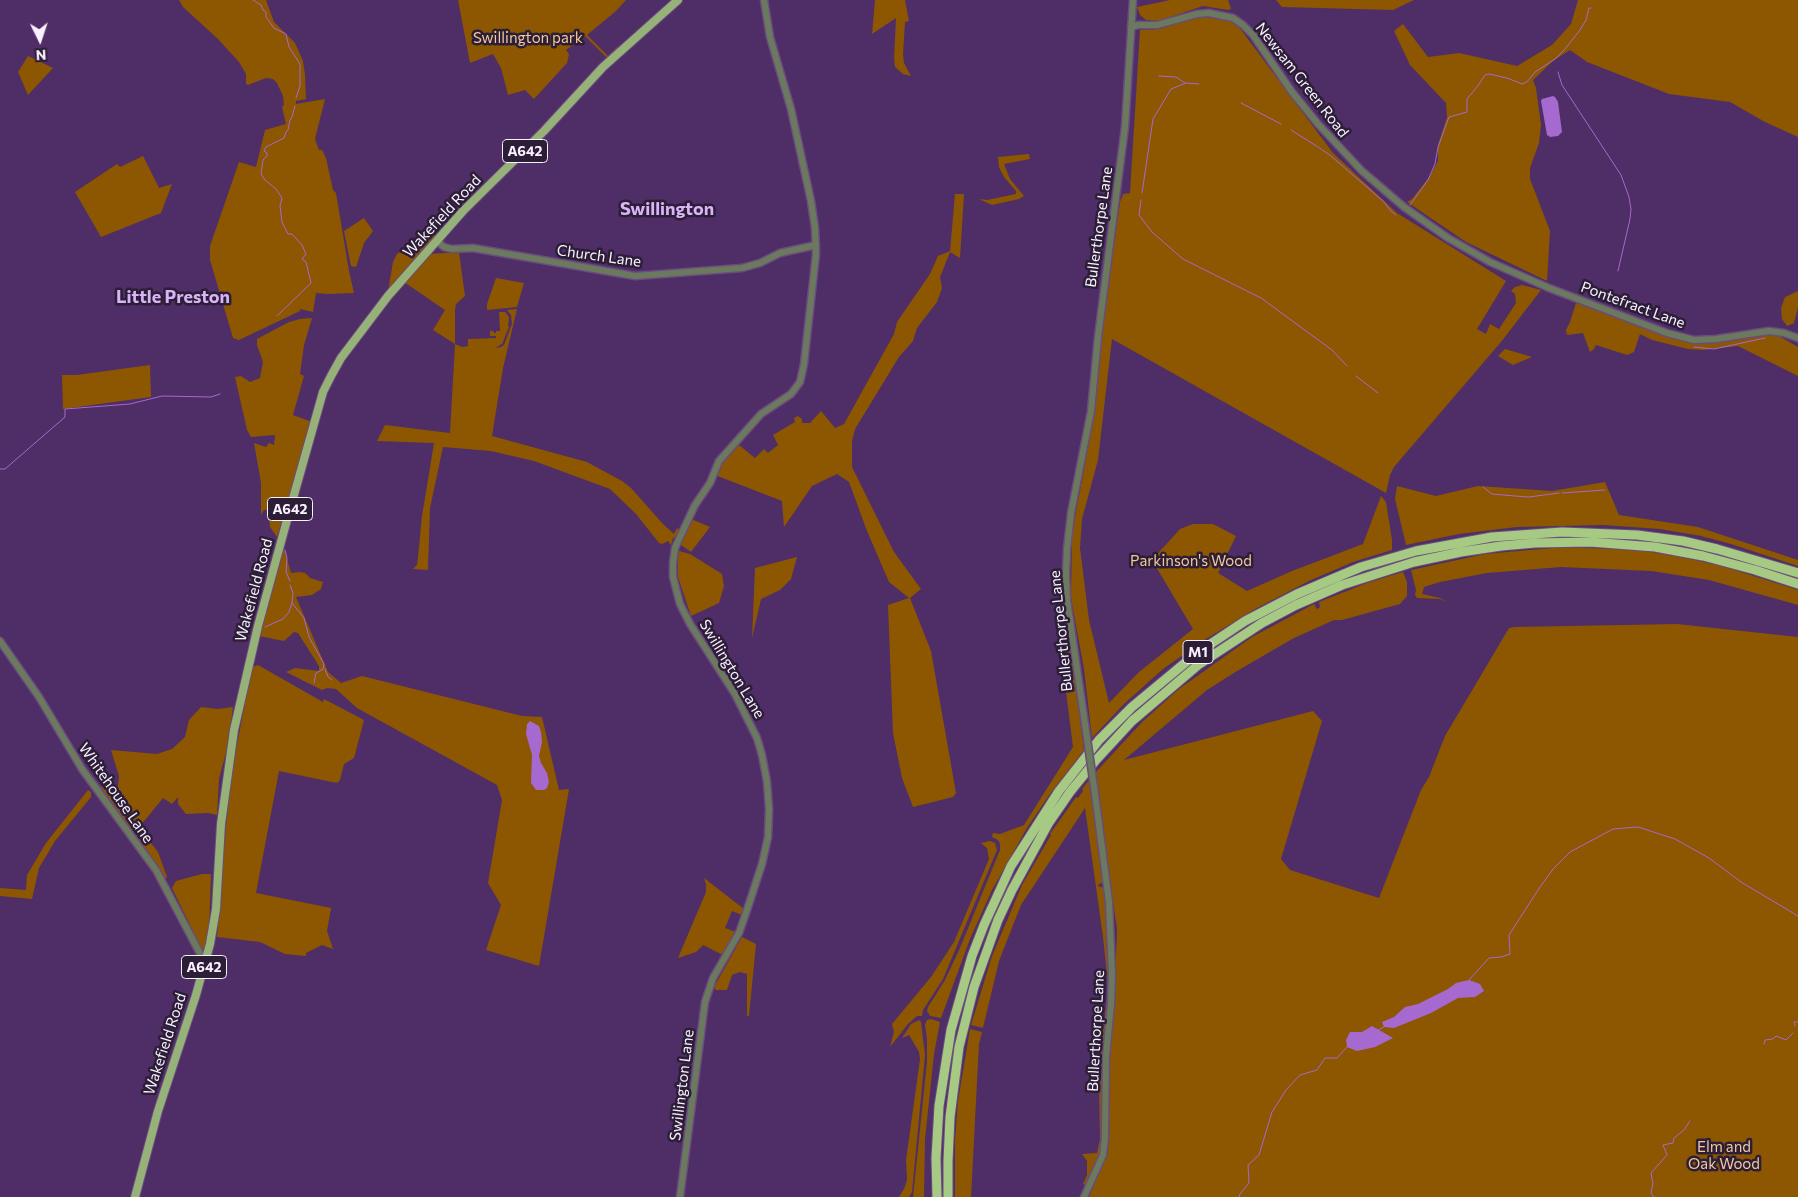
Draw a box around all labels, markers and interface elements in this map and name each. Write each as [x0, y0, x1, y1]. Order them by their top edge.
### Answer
north arrow [15, 15, 65, 65]
street label: Newsam Green Road [1252, 19, 1352, 141]
park label: Swillington park [473, 29, 583, 47]
text: N [35, 47, 47, 64]
road number: A642 [502, 140, 548, 162]
street label: Bullerthorpe Lane [1082, 165, 1116, 289]
street label: Wakefield Road [399, 171, 485, 261]
district label: Swillington [620, 198, 714, 220]
street label: Church Lane [556, 241, 642, 271]
street label: Pontefract Lane [1578, 278, 1688, 332]
district label: Little Preston [116, 286, 230, 308]
road number: A642 [268, 498, 312, 520]
street label: Wakefield Road [232, 536, 276, 644]
park label: Parkinson's Wood [1130, 552, 1252, 570]
street label: Bullerthorpe Lane [1046, 569, 1076, 693]
street label: Swillington Lane [695, 616, 769, 722]
road number: M1 [1183, 640, 1213, 664]
street label: Whitehouse Lane [75, 739, 157, 847]
road number: A642 [182, 956, 226, 979]
street label: Bullerthorpe Lane [1084, 970, 1108, 1092]
street label: Wakefield Road [140, 991, 190, 1097]
street label: Swillington Lane [666, 1028, 698, 1142]
park label: Elm and Oak Wood [1688, 1138, 1760, 1173]

